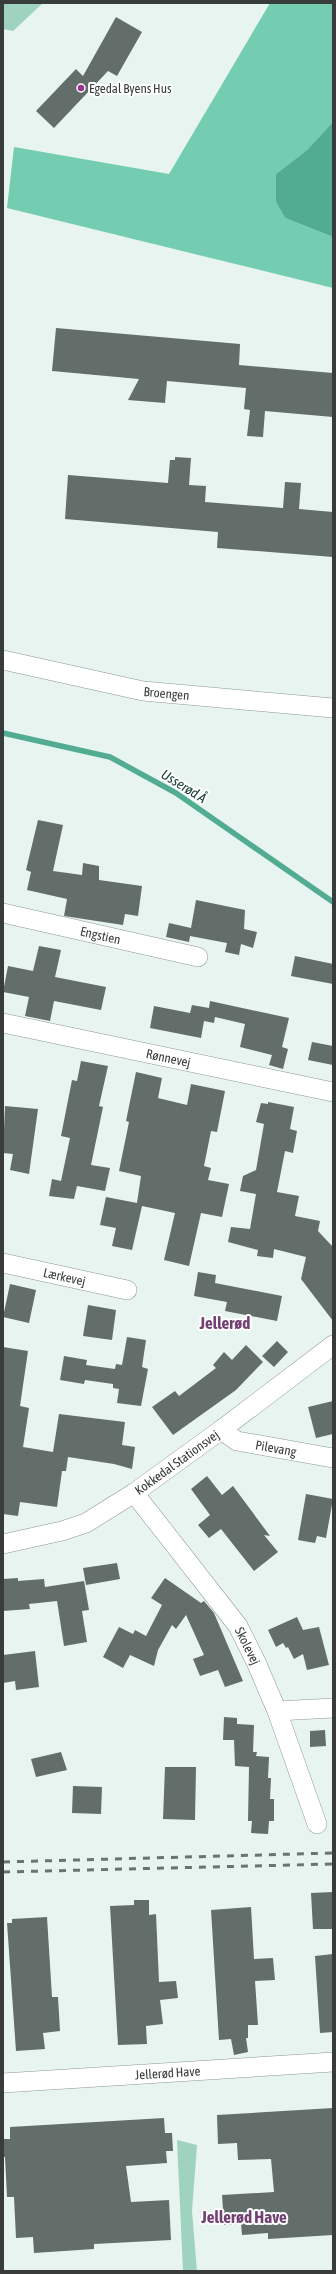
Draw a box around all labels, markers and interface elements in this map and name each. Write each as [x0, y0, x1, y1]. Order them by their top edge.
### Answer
place label: Egedal Byens Hus [89, 81, 172, 96]
marker: Egedal Byens Hus [76, 83, 86, 93]
street label: Broengen [143, 684, 190, 703]
water label: Usserød Å [158, 765, 210, 806]
street label: Engstien [79, 924, 122, 947]
street label: Rønnevej [145, 1046, 192, 1070]
street label: Lærkevej [42, 1265, 87, 1289]
district label: Jellerød [199, 1313, 250, 1333]
street label: Kokkedal Stationsvej [132, 1427, 222, 1498]
street label: Pilevang [254, 1437, 298, 1459]
street label: Skolevej [232, 1625, 263, 1667]
street label: Jellerød Have [135, 2063, 201, 2083]
district label: Jellerød Have [200, 2207, 287, 2227]

